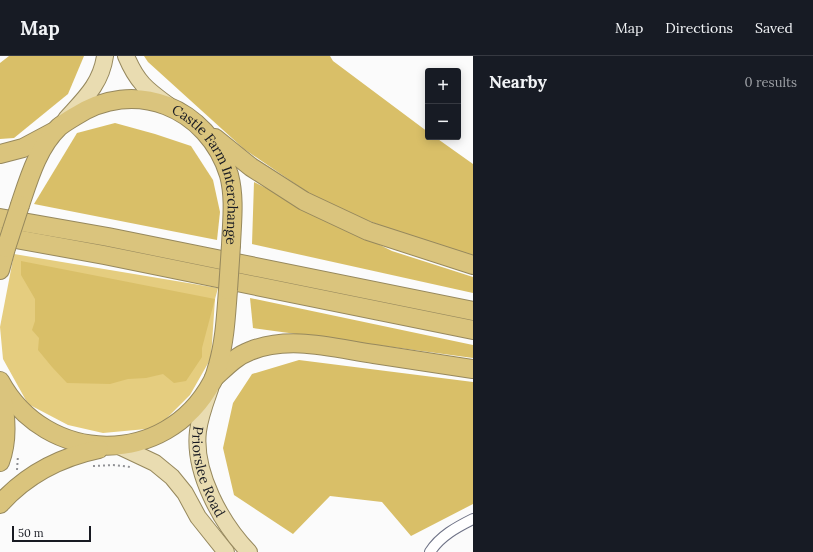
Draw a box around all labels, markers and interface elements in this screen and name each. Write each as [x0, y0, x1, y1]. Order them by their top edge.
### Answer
text: Map [20, 16, 60, 40]
text: Map [615, 19, 643, 37]
text: Directions [665, 19, 733, 37]
text: Saved [755, 19, 793, 37]
map controls [425, 68, 461, 140]
button: + [425, 68, 461, 104]
text: Nearby [489, 71, 547, 93]
text: 0 results [745, 74, 797, 91]
street label: Castle Farm Interchange [169, 100, 242, 246]
button: − [425, 104, 461, 140]
street label: Priorslee Road [188, 425, 229, 520]
scale bar [12, 524, 91, 543]
text: 50 m [18, 526, 44, 540]

